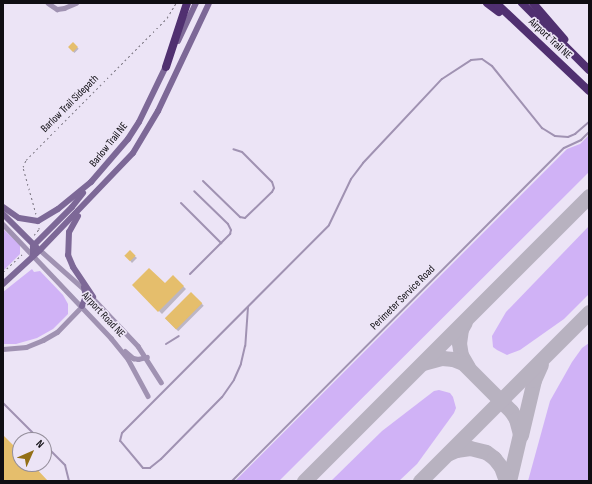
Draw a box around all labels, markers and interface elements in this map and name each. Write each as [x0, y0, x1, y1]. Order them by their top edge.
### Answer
street label: Airport Trail NE [526, 16, 574, 62]
street label: Barlow Trail Sidepath [38, 72, 102, 136]
street label: Barlow Trail NE [87, 120, 131, 170]
street label: Perimeter Service Road [368, 263, 438, 333]
street label: Airport Road NE [79, 289, 127, 341]
north arrow [12, 432, 52, 472]
text: N [33, 437, 47, 451]

